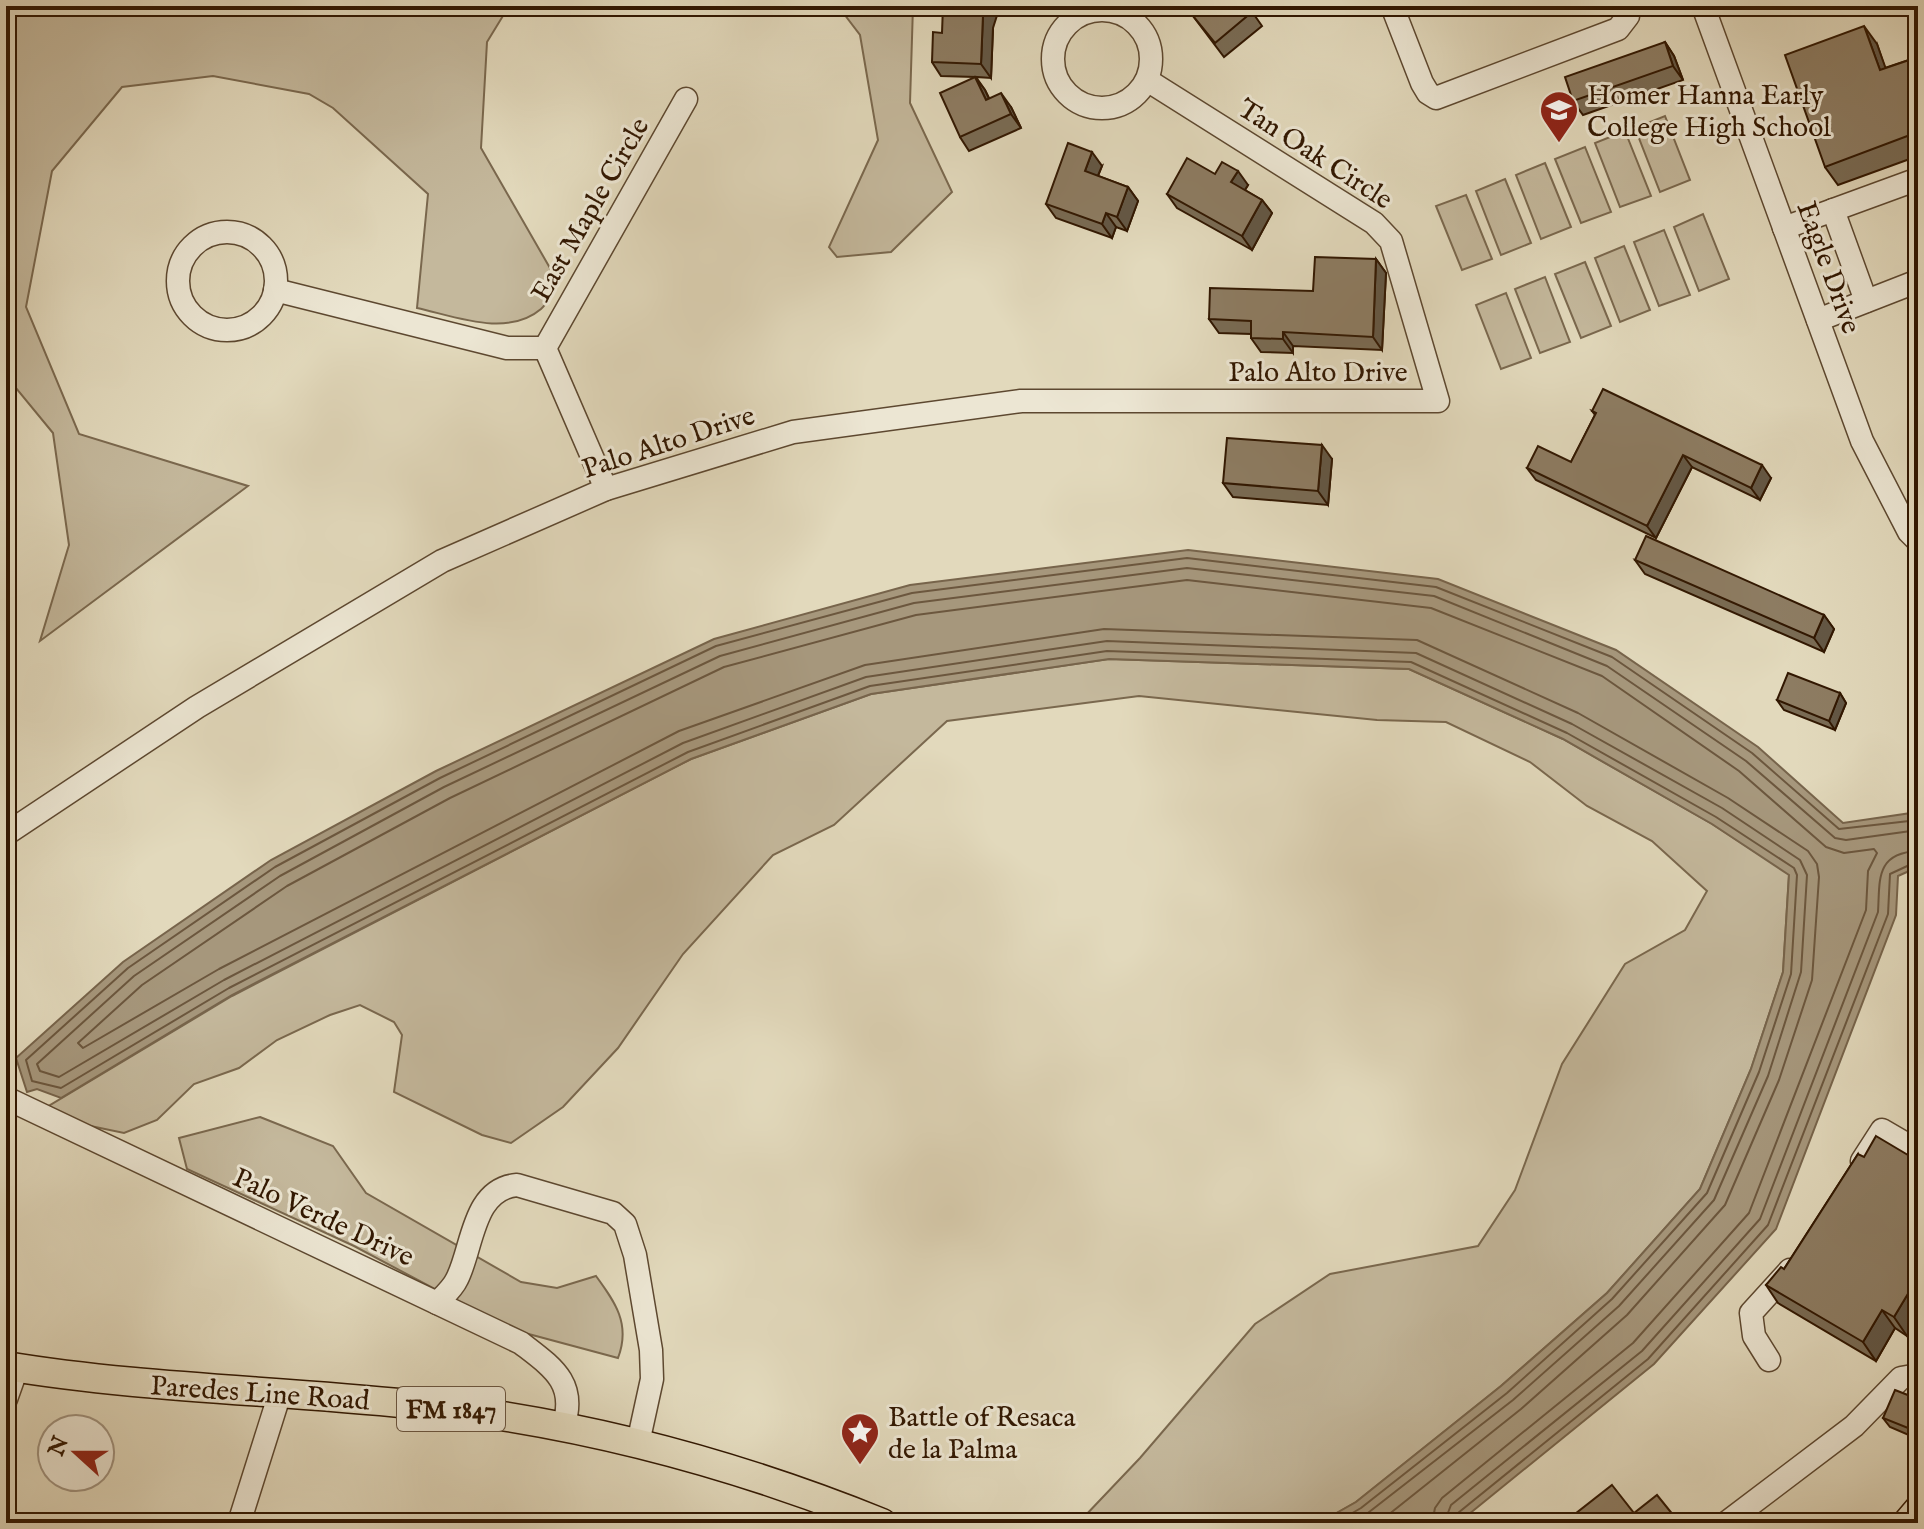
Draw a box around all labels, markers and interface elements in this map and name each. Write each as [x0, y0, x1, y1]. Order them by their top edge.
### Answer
place label: Homer Hanna Early College High School [1587, 79, 1831, 146]
school or university icon: Homer Hanna Early College High School [1538, 89, 1580, 144]
street label: Tan Oak Circle [1231, 92, 1399, 218]
street label: East Maple Circle [524, 112, 658, 309]
street label: Eagle Drive [1788, 197, 1868, 339]
street label: Palo Alto Drive [1228, 356, 1408, 391]
street label: Palo Alto Drive [578, 399, 760, 488]
street label: Palo Verde Drive [227, 1161, 419, 1276]
street label: Paredes Line Road [149, 1369, 371, 1420]
road number: FM 1847 [397, 1387, 505, 1431]
place label: Battle of Resaca de la Palma [888, 1401, 1077, 1468]
place icon: Battle of Resaca de la Palma [839, 1411, 881, 1466]
north arrow [36, 1413, 116, 1493]
text: N [42, 1433, 76, 1461]

